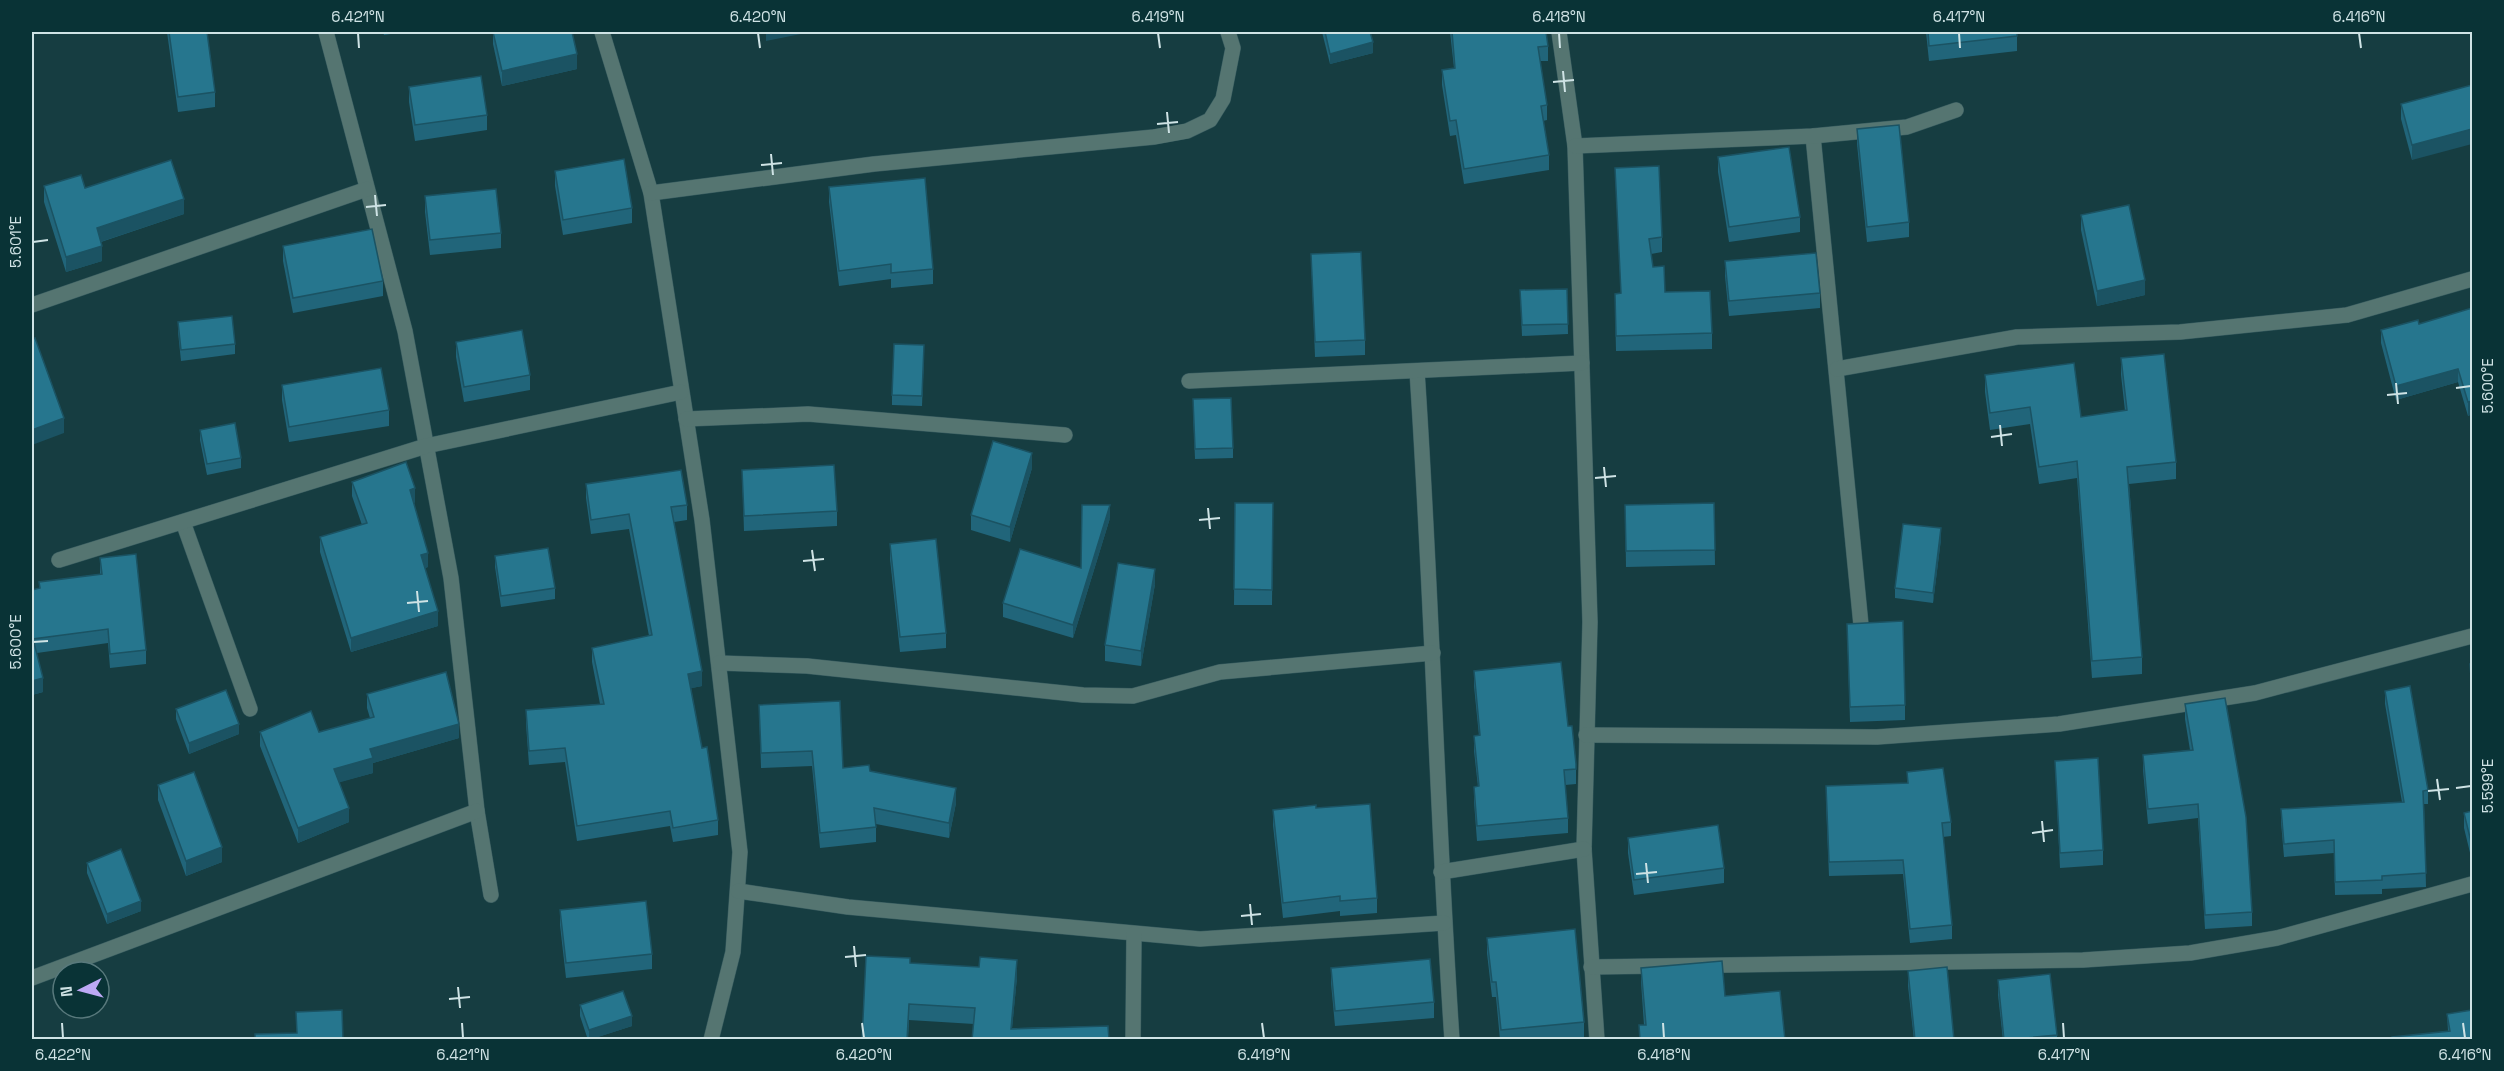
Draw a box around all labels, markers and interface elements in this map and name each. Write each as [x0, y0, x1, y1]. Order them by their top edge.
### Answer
text: 6.421°N [331, 7, 385, 26]
text: 6.420°N [730, 7, 786, 26]
text: 6.419°N [1131, 7, 1185, 26]
text: 6.418°N [1532, 7, 1586, 26]
text: 6.417°N [1933, 7, 1985, 26]
text: 6.416°N [2332, 7, 2386, 26]
text: 5.601°E [6, 216, 25, 268]
text: 5.600°E [2478, 358, 2497, 414]
text: 5.600°E [6, 614, 25, 670]
text: 5.599°E [2478, 759, 2497, 813]
north arrow [51, 960, 111, 1020]
text: N [56, 985, 78, 998]
text: 6.422°N [35, 1045, 91, 1064]
text: 6.421°N [436, 1045, 490, 1064]
text: 6.420°N [836, 1045, 892, 1064]
text: 6.419°N [1237, 1045, 1291, 1064]
text: 6.418°N [1637, 1045, 1691, 1064]
text: 6.417°N [2038, 1045, 2090, 1064]
text: 6.416°N [2438, 1045, 2492, 1064]

